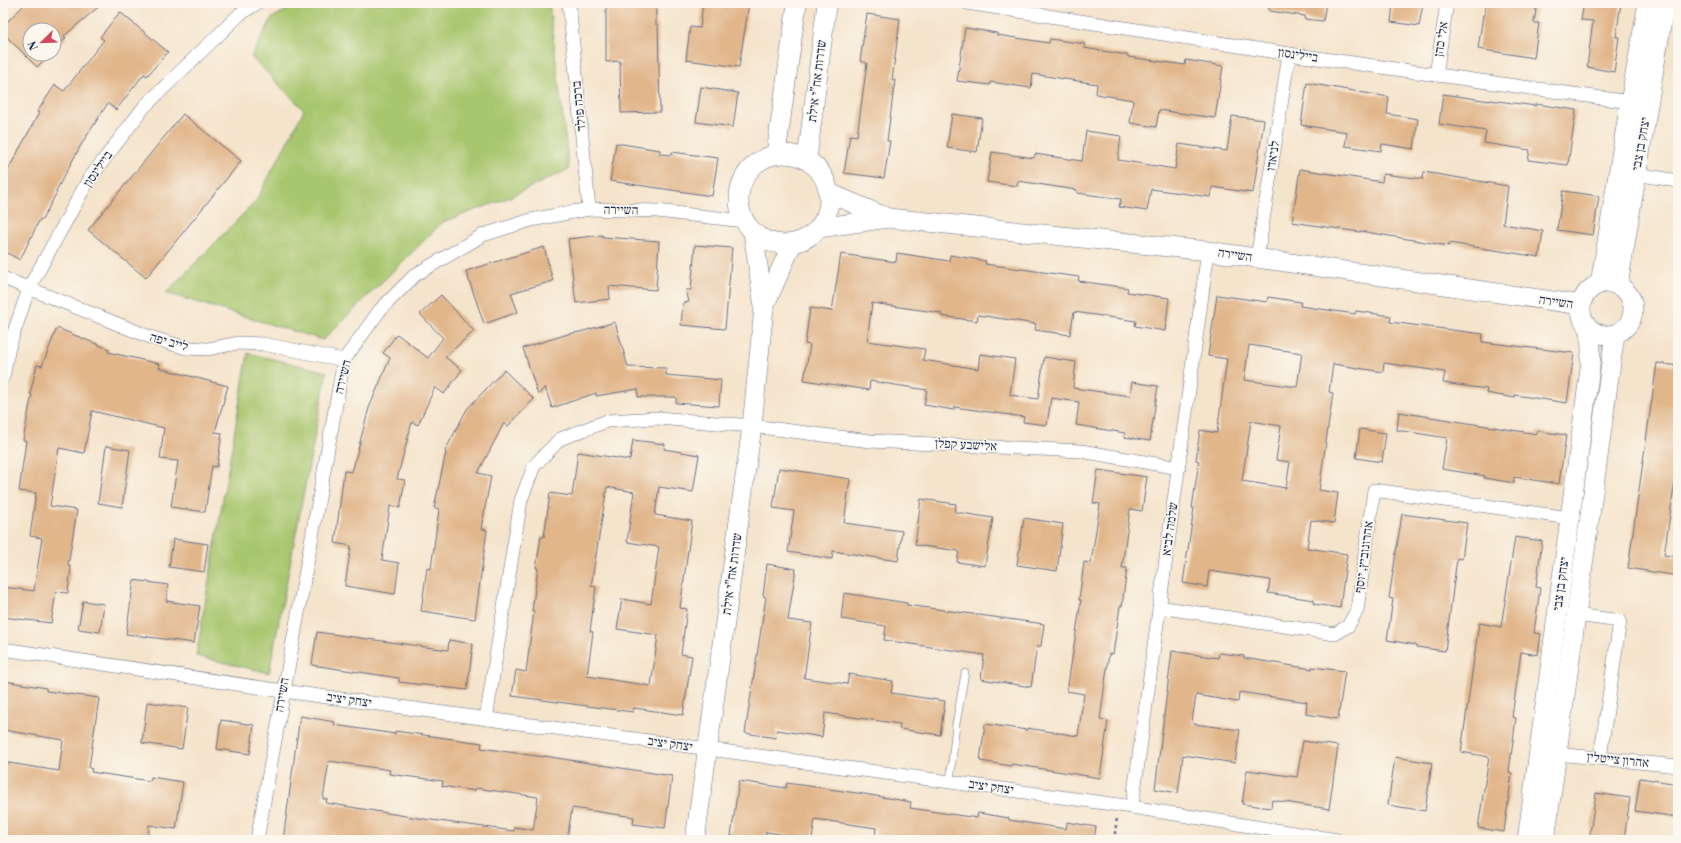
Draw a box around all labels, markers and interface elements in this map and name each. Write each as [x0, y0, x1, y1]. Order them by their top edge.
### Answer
street label: אלי כהן [1430, 20, 1452, 58]
north arrow [22, 22, 62, 62]
text: N [25, 39, 42, 52]
street label: שדרות אח"י אילת [804, 39, 830, 123]
street label: ביילינסון [1277, 44, 1319, 66]
street label: ברכה פולד [568, 80, 590, 132]
street label: יצחק בן צבי [1628, 116, 1654, 172]
street label: לניאדו [1263, 140, 1283, 172]
street label: ביילינסון [80, 148, 116, 190]
street label: השיירה [603, 202, 639, 218]
street label: השיירה [1217, 245, 1253, 265]
street label: השיירה [1538, 292, 1574, 312]
street label: לייב יפה [148, 329, 190, 355]
street label: השיירה [331, 358, 355, 396]
street label: אלישבע קפלן [935, 435, 998, 455]
street label: שלמה לביא [1158, 501, 1182, 557]
street label: אהרונוביץ, יוסף [1351, 520, 1377, 594]
street label: שדרות אח"י אילת [718, 532, 746, 616]
street label: יצחק בן צבי [1549, 556, 1573, 612]
street label: השיירה [271, 676, 293, 714]
street label: יצחק יציב [325, 689, 373, 711]
street label: יצחק יציב [646, 733, 694, 755]
street label: אהרון צייטלין [1586, 749, 1650, 771]
street label: יצחק יציב [967, 776, 1015, 798]

